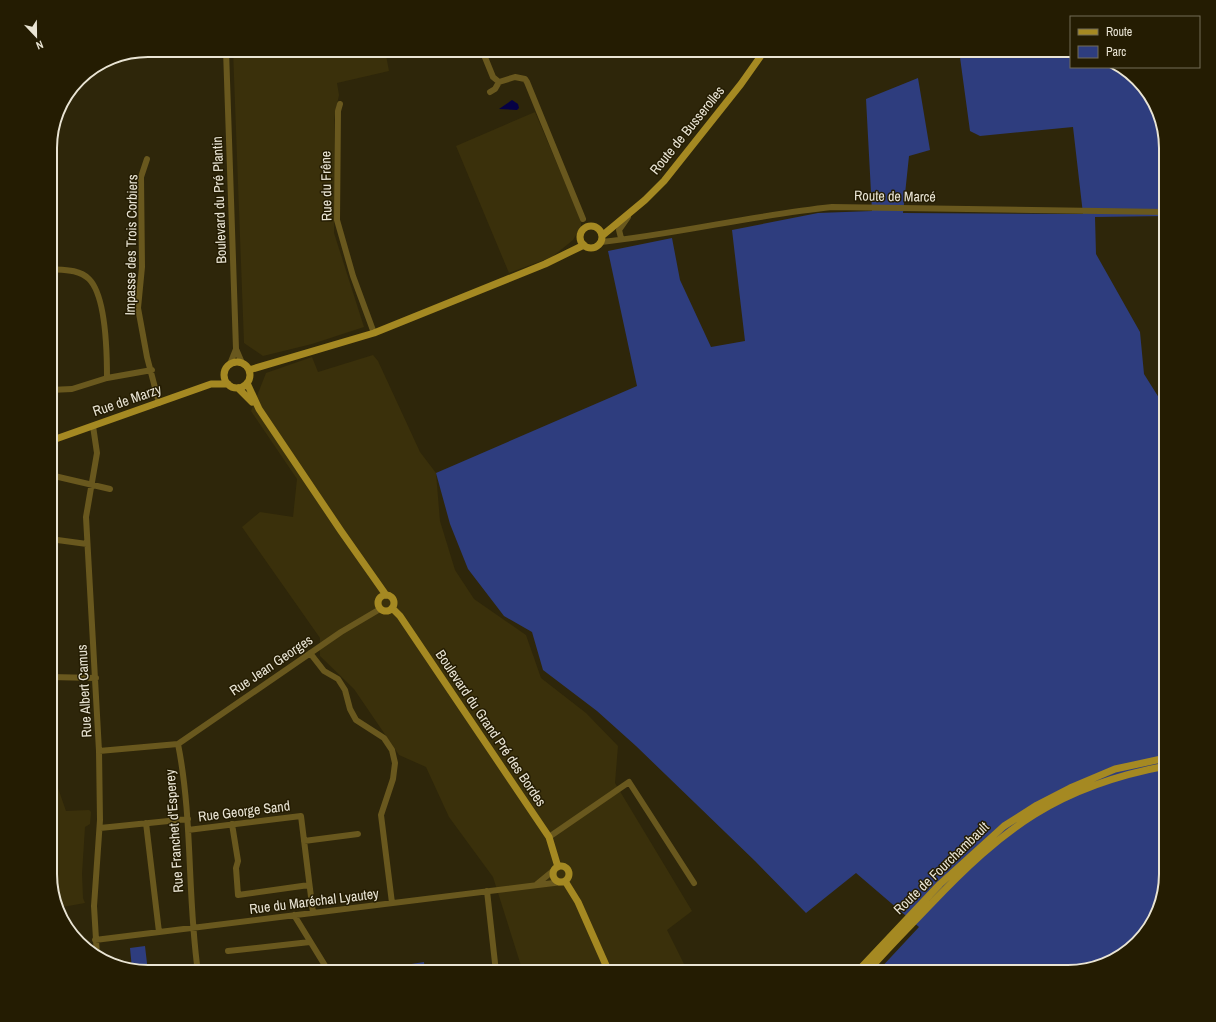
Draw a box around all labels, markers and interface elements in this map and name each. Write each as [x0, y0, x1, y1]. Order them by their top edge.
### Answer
north arrow [16, 16, 56, 56]
legend [1070, 16, 1200, 68]
text: Route [1106, 24, 1132, 40]
text: N [34, 38, 45, 53]
text: Parc [1106, 44, 1126, 60]
street label: Route de Busserolles [646, 82, 728, 178]
street label: Boulevard du Pré Plantin [208, 136, 230, 264]
street label: Rue du Frêne [316, 151, 336, 221]
street label: Impasse des Trois Corbiers [121, 174, 141, 316]
street label: Route de Marcé [854, 186, 936, 206]
street label: Rue de Marzy [90, 380, 164, 420]
street label: Rue Jean Georges [226, 630, 316, 699]
street label: Rue Albert Camus [73, 644, 95, 738]
street label: Boulevard du Grand Pré des Bordes [432, 646, 550, 810]
street label: Rue Franchet d'Esperey [161, 769, 187, 893]
street label: Rue George Sand [197, 796, 291, 826]
street label: Route de Fourchambault [890, 818, 992, 918]
street label: Rue du Maréchal Lyautey [248, 884, 380, 918]

